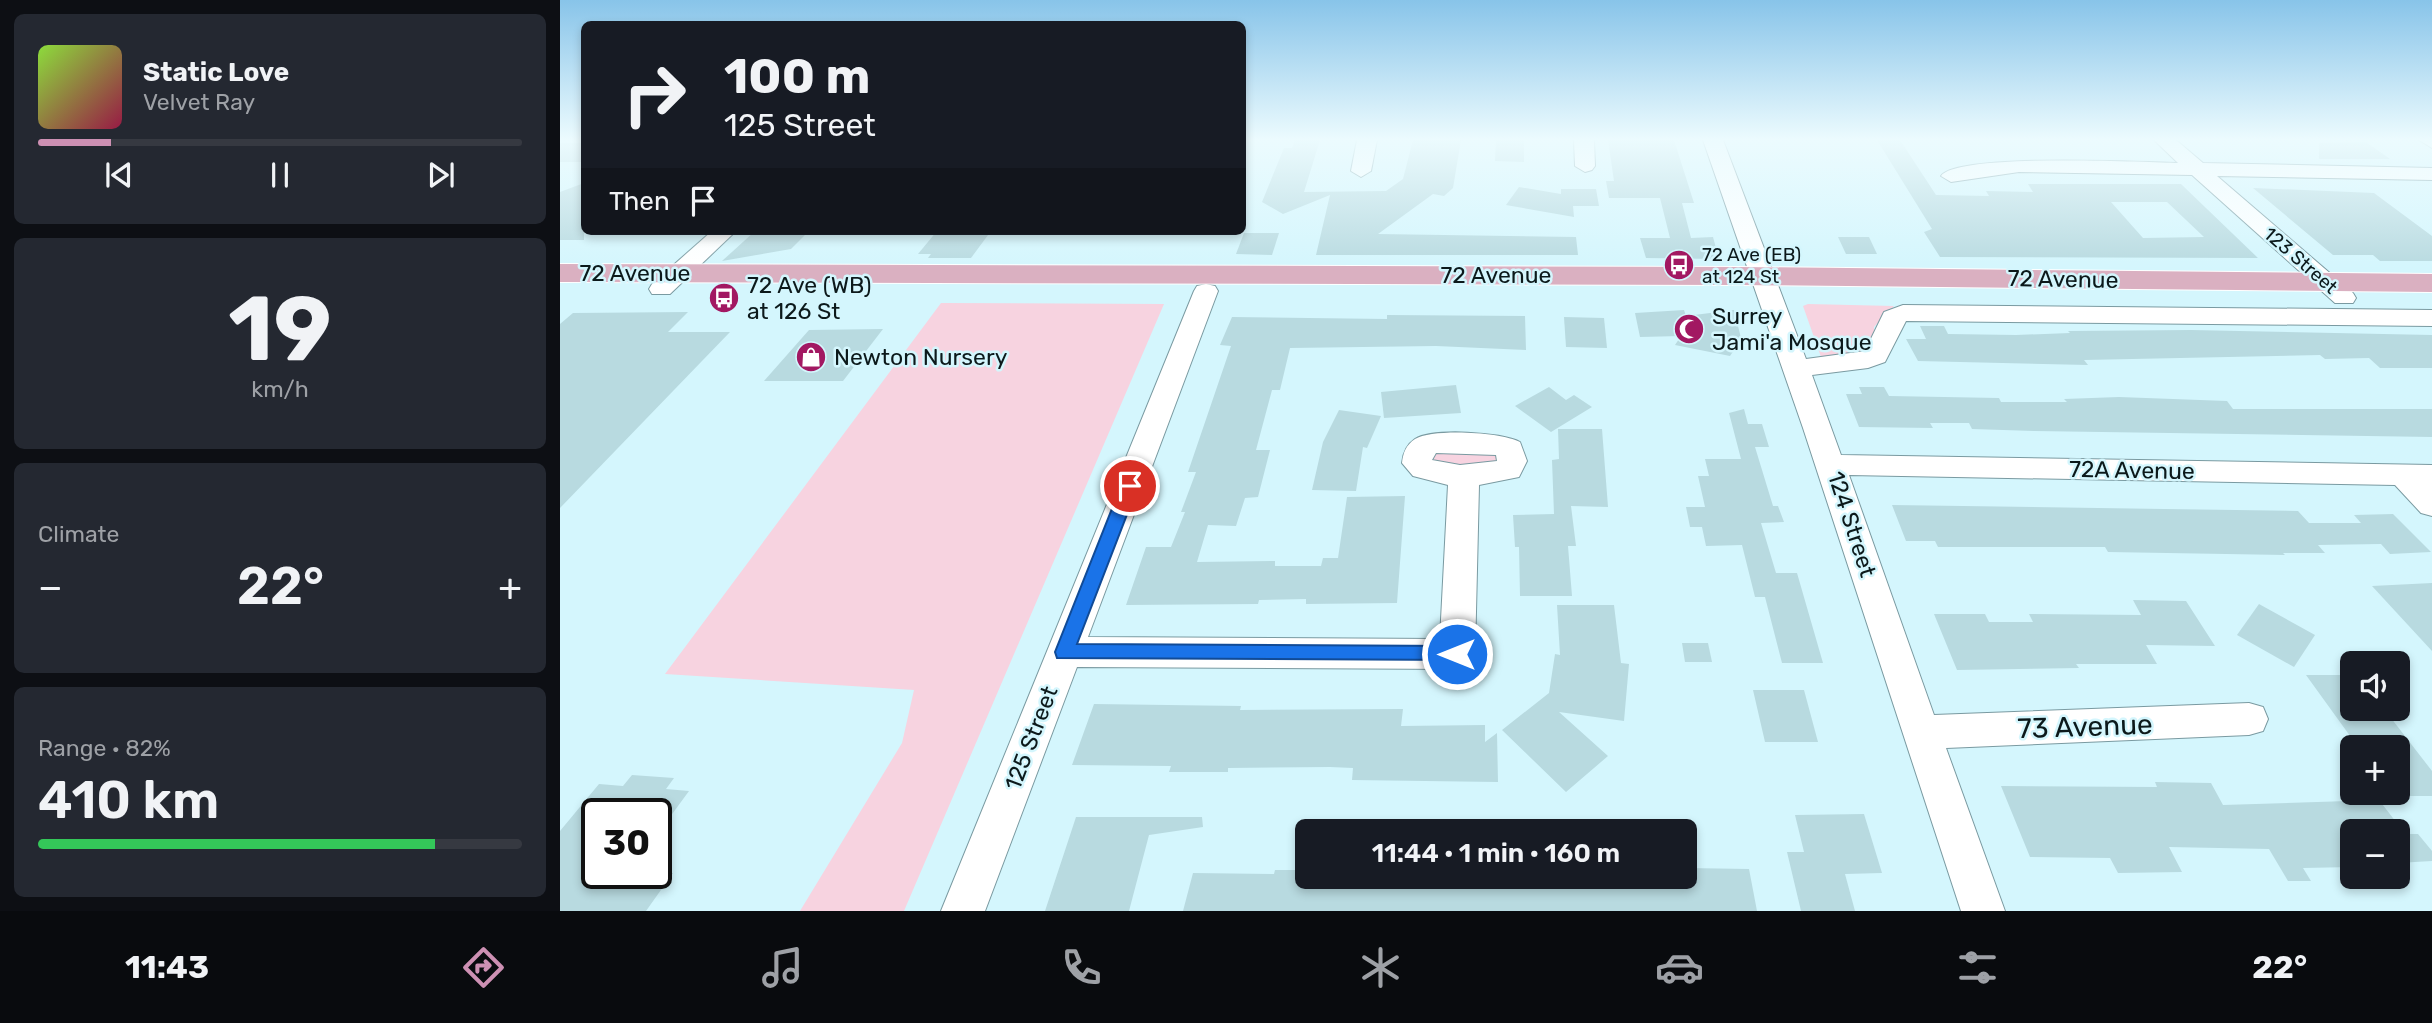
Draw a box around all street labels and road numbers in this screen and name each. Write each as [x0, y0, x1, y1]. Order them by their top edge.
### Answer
street label: 123 Street [2259, 222, 2343, 299]
street label: 72 Avenue [580, 259, 690, 287]
street label: 72 Avenue [1441, 261, 1551, 289]
street label: 72 Avenue [2007, 264, 2119, 294]
street label: 72A Avenue [2069, 455, 2195, 485]
street label: 124 Street [1822, 468, 1882, 580]
street label: 125 Street [998, 682, 1064, 794]
street label: 73 Avenue [2017, 708, 2153, 745]

